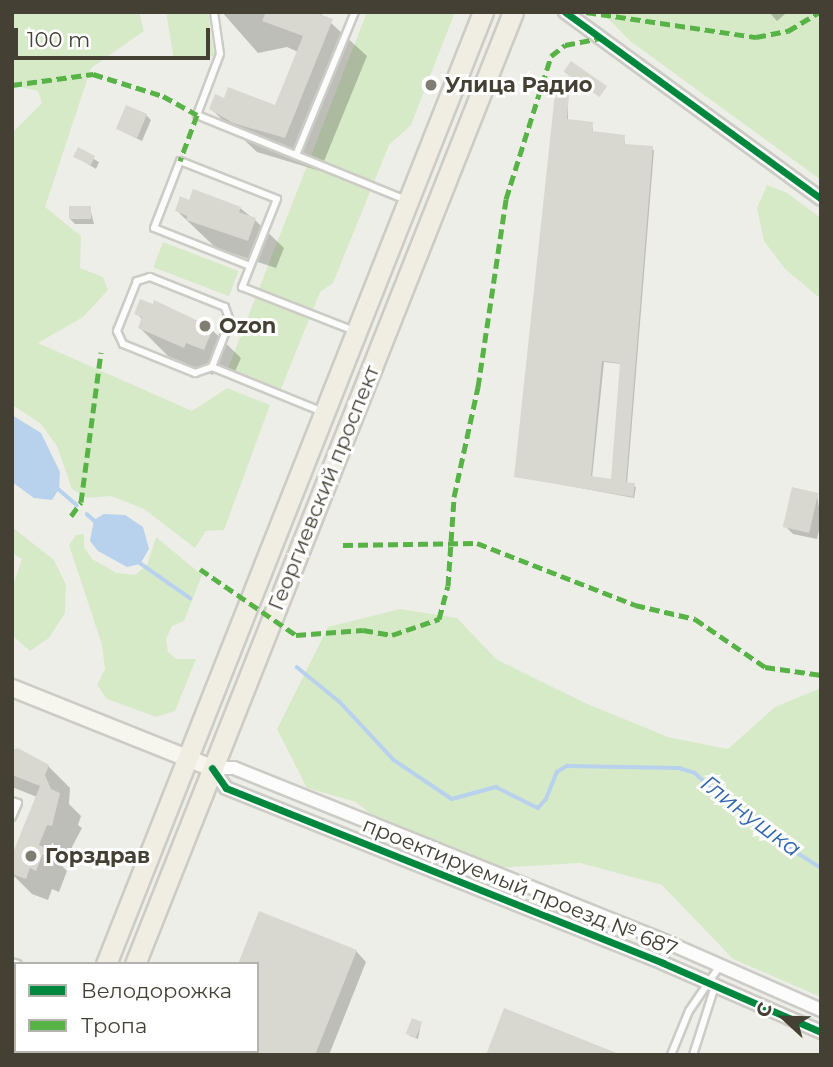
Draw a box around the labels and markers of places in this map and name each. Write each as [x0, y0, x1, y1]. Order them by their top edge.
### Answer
place label: Улица Радио [445, 72, 593, 98]
marker: Улица Радио [423, 77, 439, 93]
place label: Ozon [219, 313, 276, 339]
marker: Ozon [197, 318, 213, 334]
place label: Горздрав [45, 843, 150, 869]
marker: Горздрав [23, 848, 39, 864]

